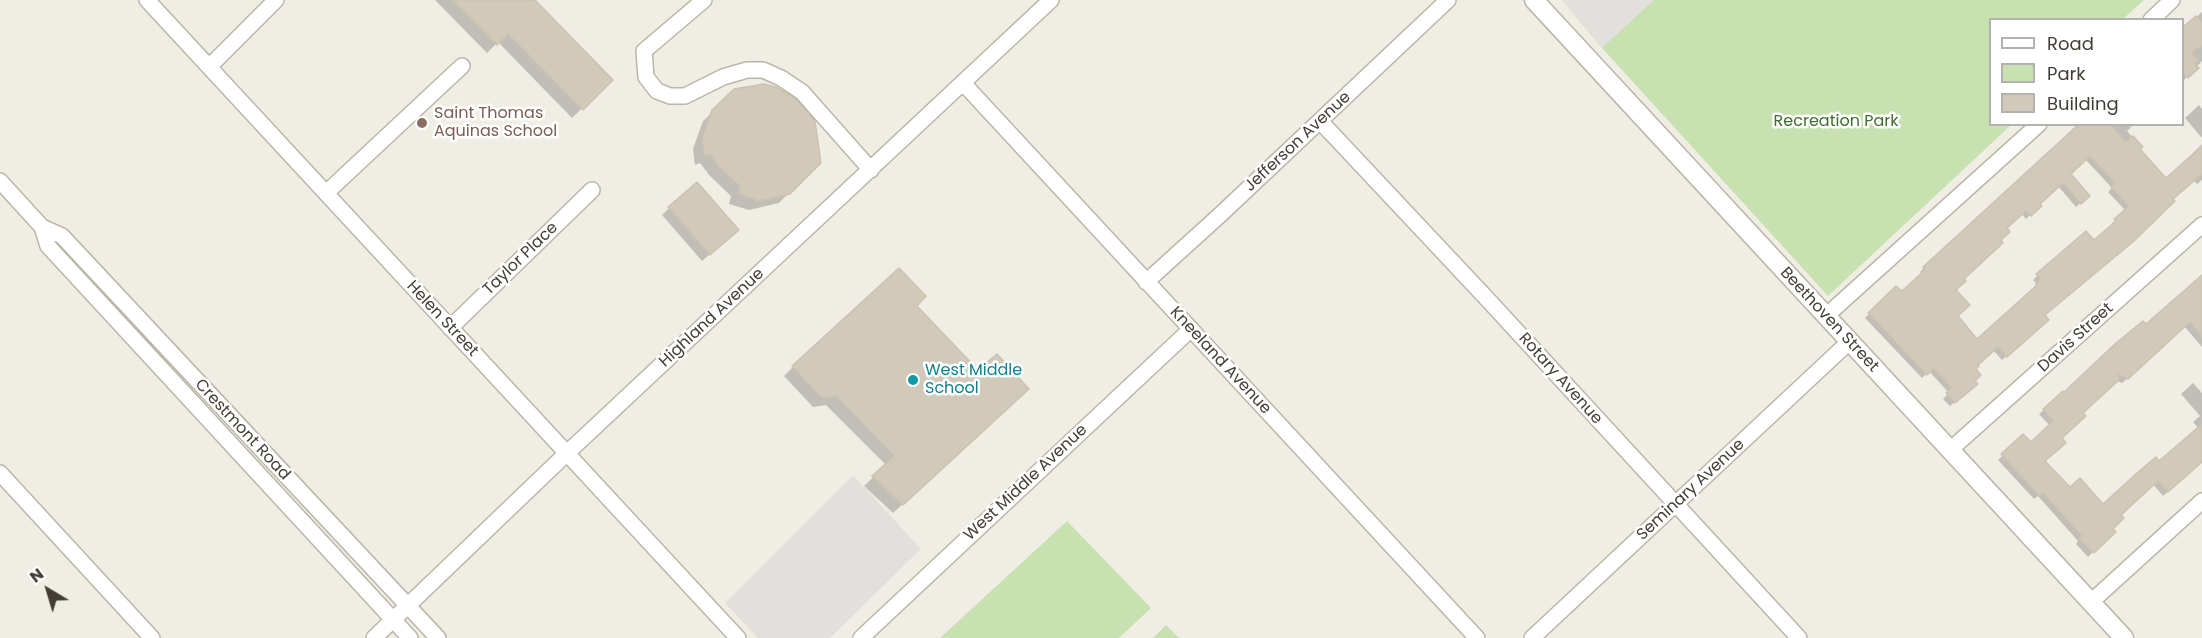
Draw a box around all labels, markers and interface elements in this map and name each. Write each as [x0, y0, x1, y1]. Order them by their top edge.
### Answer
legend [1989, 18, 2184, 126]
text: Road [2047, 31, 2094, 56]
text: Park [2047, 61, 2086, 86]
street label: Jefferson Avenue [1241, 88, 1355, 196]
text: Building [2047, 91, 2119, 116]
place label: Saint Thomas Aquinas School [434, 104, 557, 142]
park label: Recreation Park [1774, 112, 1898, 132]
marker: Saint Thomas Aquinas School [415, 116, 429, 130]
street label: Taylor Place [480, 219, 562, 299]
street label: Beethoven Street [1776, 264, 1882, 376]
street label: Highland Avenue [656, 265, 768, 371]
street label: Helen Street [402, 277, 482, 361]
street label: Davis Street [2034, 299, 2118, 377]
street label: Kneeland Avenue [1165, 303, 1275, 419]
street label: Rotary Avenue [1514, 329, 1606, 429]
place label: West Middle School [925, 361, 1022, 399]
marker: West Middle School [906, 373, 920, 387]
street label: Crestmont Road [190, 376, 294, 484]
street label: West Middle Avenue [960, 421, 1092, 545]
street label: Seminary Avenue [1633, 435, 1749, 545]
north arrow [18, 560, 78, 620]
text: N [25, 563, 48, 588]

